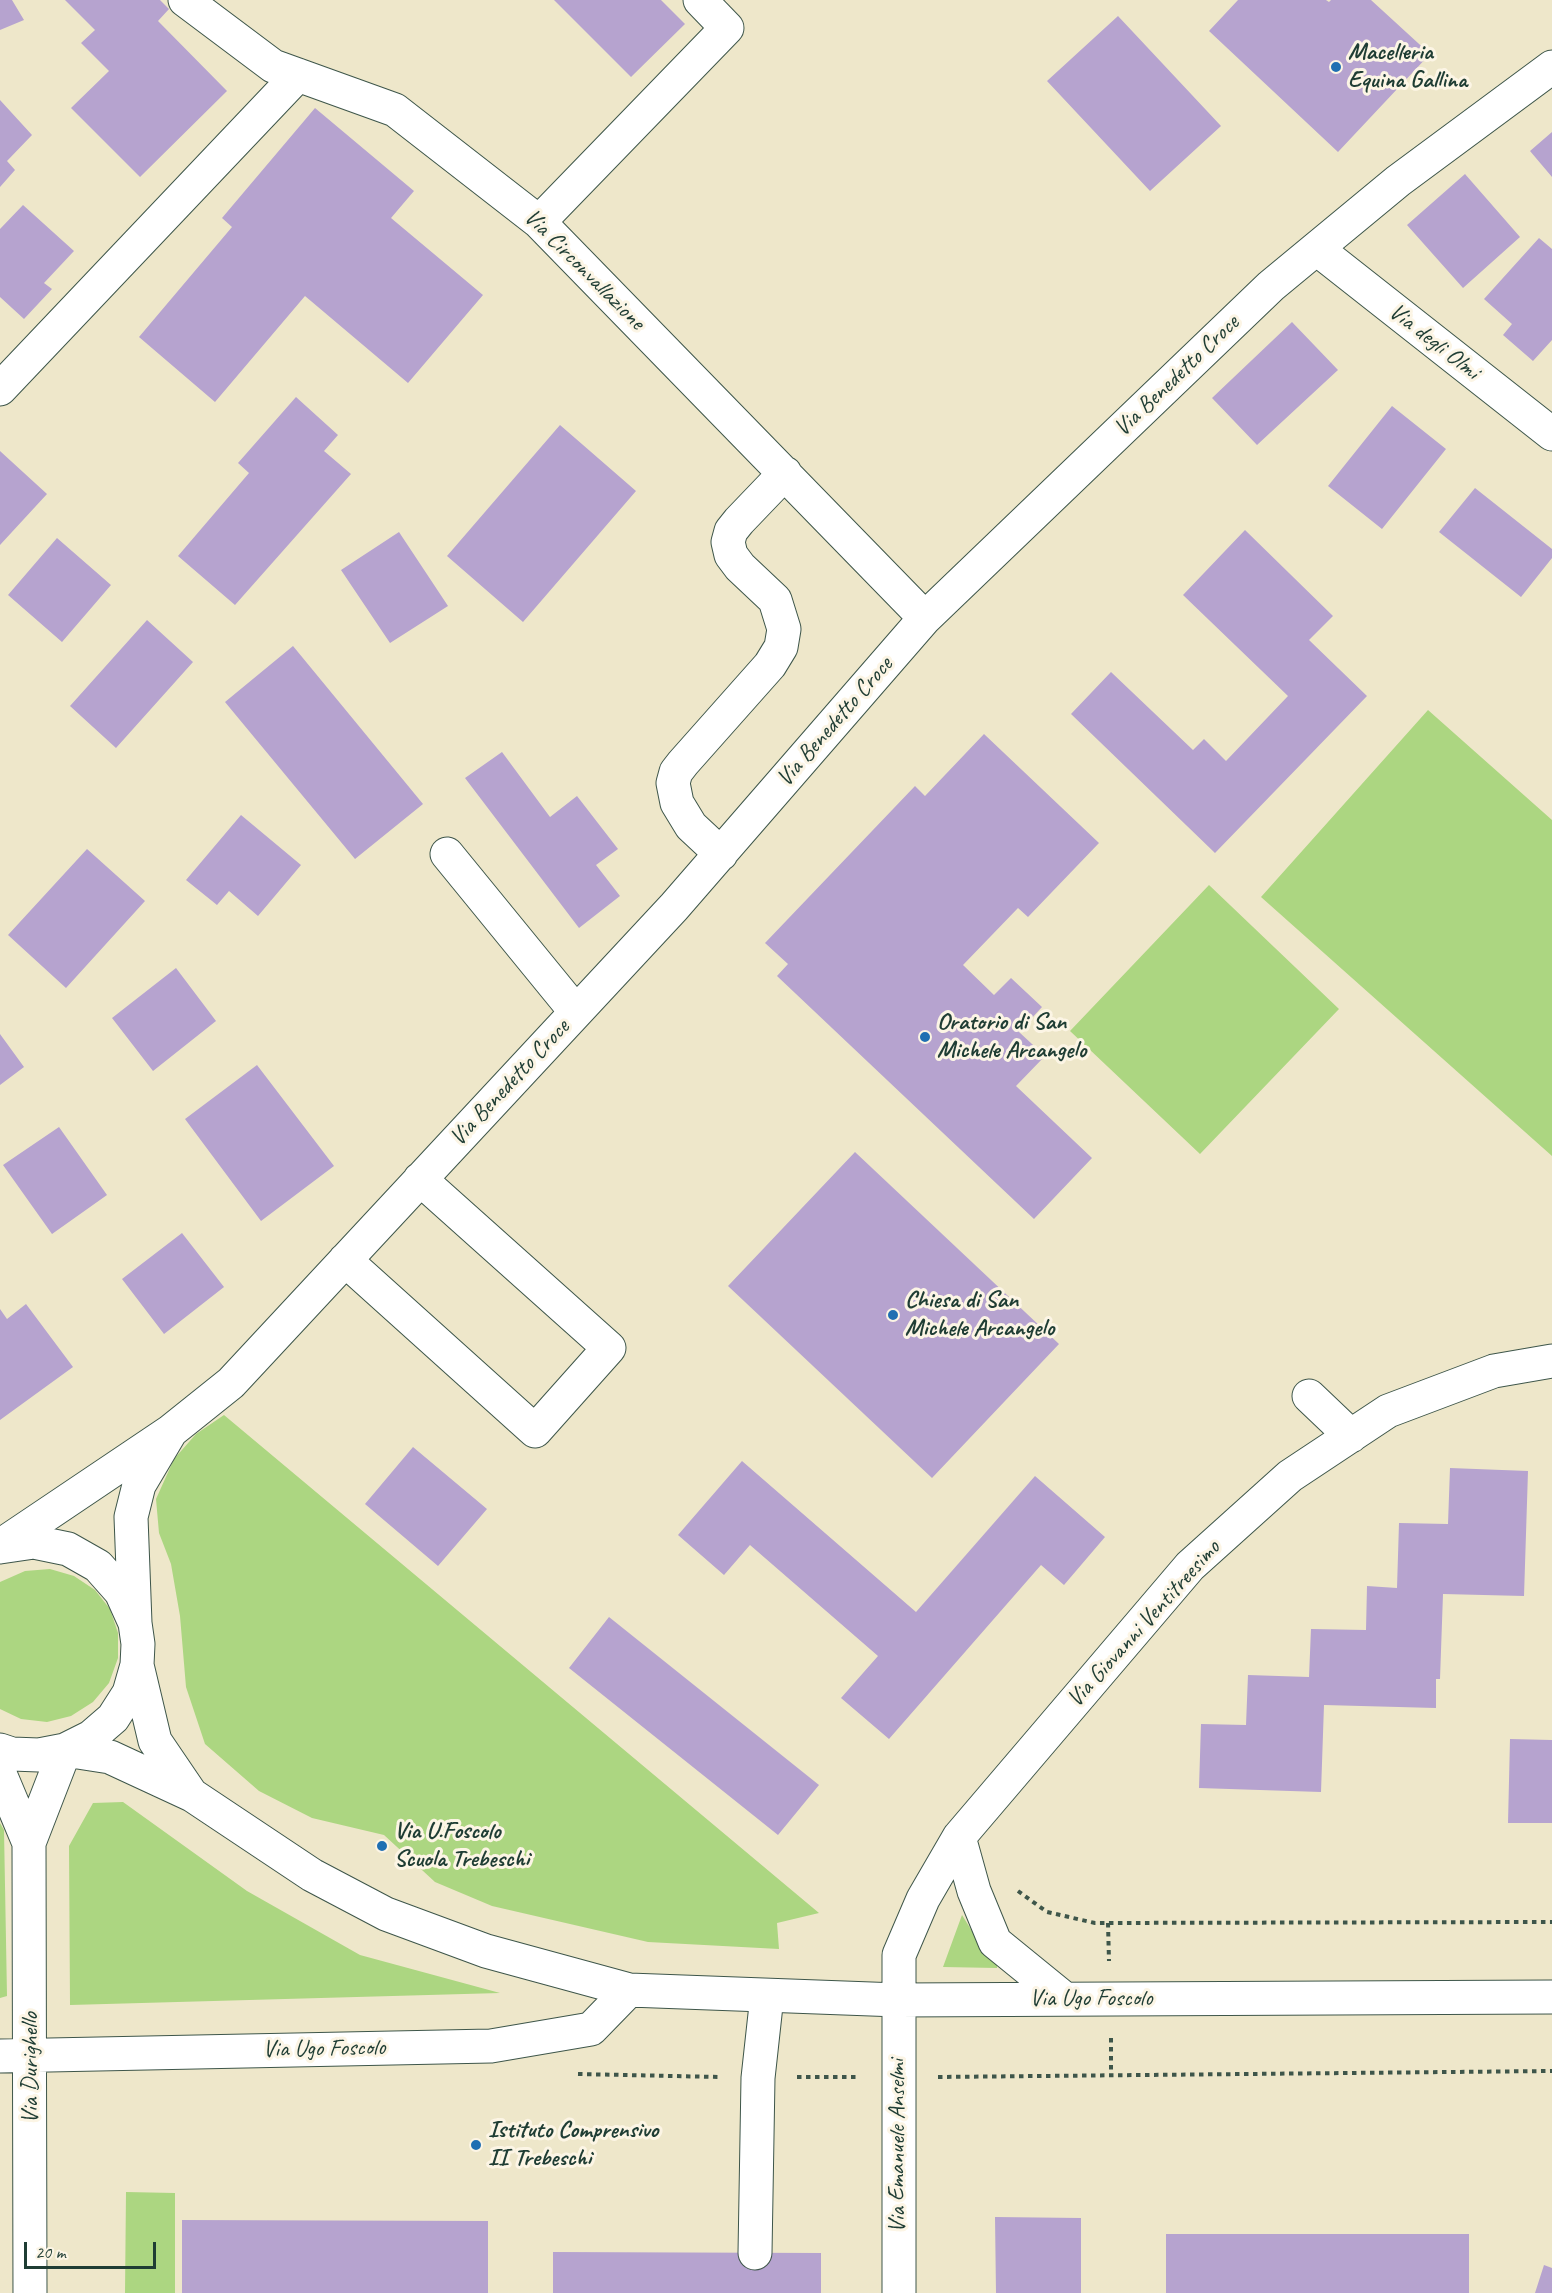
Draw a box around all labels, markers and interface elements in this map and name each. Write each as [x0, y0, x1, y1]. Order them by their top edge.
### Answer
place label: Macelleria Equina Gallina [1348, 39, 1467, 95]
marker: Macelleria Equina Gallina [1329, 60, 1343, 74]
street label: Via Circonvallazione [517, 203, 651, 337]
street label: Via degli Olmi [1383, 298, 1485, 386]
street label: Via Benedetto Croce [1109, 309, 1245, 443]
street label: Via Benedetto Croce [771, 651, 899, 793]
place label: Oratorio di San Michele Arcangelo [937, 1009, 1086, 1065]
street label: Via Benedetto Croce [444, 1014, 576, 1152]
marker: Oratorio di San Michele Arcangelo [918, 1030, 932, 1044]
place label: Chiesa di San Michele Arcangelo [905, 1287, 1054, 1343]
marker: Chiesa di San Michele Arcangelo [886, 1308, 900, 1322]
street label: Via Giovanni Ventitreesimo [1061, 1534, 1227, 1714]
place label: Via U.Foscolo Scuola Trebeschi [394, 1818, 529, 1874]
marker: Via U.Foscolo Scuola Trebeschi [375, 1839, 389, 1853]
street label: Via Ugo Foscolo [1030, 1985, 1152, 2013]
street label: Via Durighello [17, 2012, 45, 2124]
street label: Via Ugo Foscolo [262, 2034, 386, 2064]
street label: Via Emanuele Anselmi [884, 2059, 912, 2233]
place label: Istituto Comprensivo II Trebeschi [488, 2117, 658, 2173]
marker: Istituto Comprensivo II Trebeschi [469, 2138, 483, 2152]
scale bar [27, 2230, 159, 2268]
text: 20 m [35, 2241, 66, 2263]

